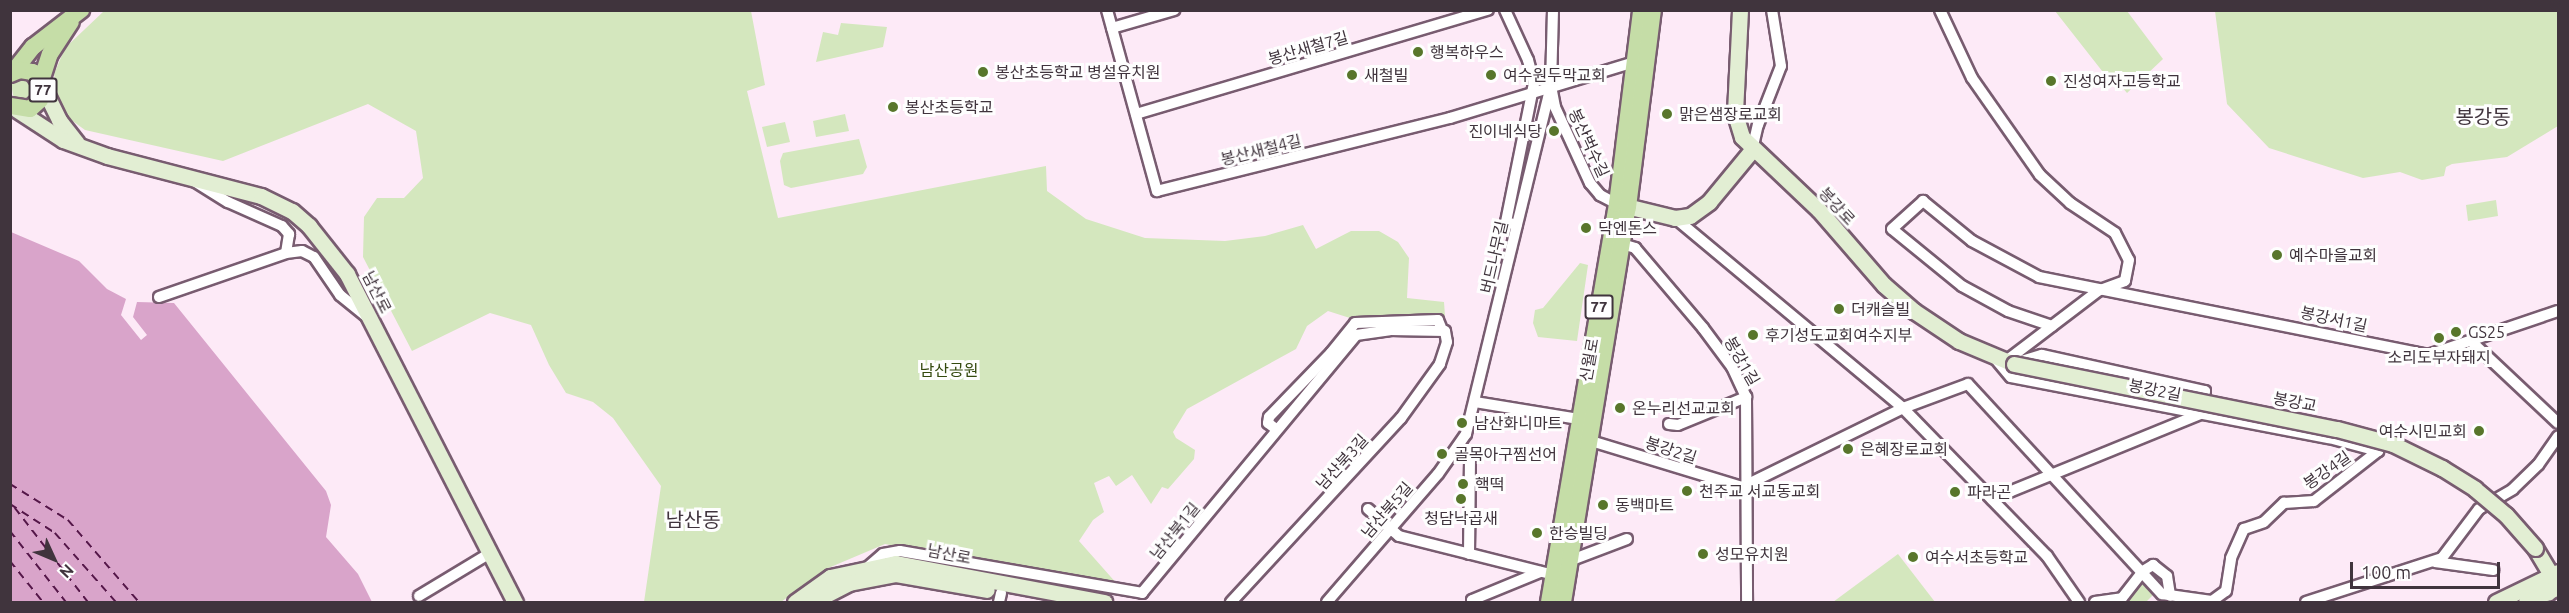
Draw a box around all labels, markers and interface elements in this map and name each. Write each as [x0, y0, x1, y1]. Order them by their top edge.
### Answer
street label: 봉산새철7길 [1266, 27, 1350, 69]
place label: 행복하우스 [1430, 42, 1504, 62]
marker: 행복하우스 [1411, 45, 1425, 59]
place label: 봉산초등학교 병설유치원 [995, 62, 1161, 82]
marker: 봉산초등학교 병설유치원 [976, 65, 990, 79]
place label: 새철빌 [1364, 65, 1408, 85]
place label: 여수원두막교회 [1503, 65, 1606, 85]
marker: 새철빌 [1345, 68, 1359, 82]
marker: 여수원두막교회 [1484, 68, 1498, 82]
place label: 진성여자고등학교 [2063, 71, 2181, 91]
marker: 진성여자고등학교 [2044, 74, 2058, 88]
road number: 77 [28, 78, 58, 102]
place label: 봉산초등학교 [905, 97, 993, 117]
marker: 봉산초등학교 [886, 100, 900, 114]
place label: 맑은샘장로교회 [1679, 104, 1782, 124]
district label: 봉강동 [2455, 104, 2511, 128]
street label: 봉산벅수길 [1565, 106, 1613, 180]
marker: 맑은샘장로교회 [1660, 107, 1674, 121]
place label: 진이네식당 [1468, 121, 1542, 141]
marker: 진이네식당 [1547, 124, 1561, 138]
street label: 봉산새철4길 [1219, 131, 1303, 169]
street label: 봉강로 [1815, 183, 1859, 229]
place label: 닥엔돈스 [1598, 218, 1657, 238]
street label: 버드나무길 [1476, 219, 1512, 295]
marker: 닥엔돈스 [1579, 221, 1593, 235]
place label: 예수마을교회 [2289, 245, 2377, 265]
marker: 예수마을교회 [2270, 248, 2284, 262]
street label: 남산로 [358, 268, 396, 316]
road number: 77 [1584, 295, 1614, 319]
place label: 더캐슬빌 [1851, 299, 1910, 319]
marker: 더캐슬빌 [1832, 302, 1846, 316]
street label: 봉강서1길 [2299, 303, 2369, 335]
place label: GS25 [2468, 322, 2505, 342]
place label: 후기성도교회여수지부 [1765, 325, 1912, 345]
marker: GS25 [2449, 325, 2463, 339]
marker: 후기성도교회여수지부 [1746, 328, 1760, 342]
marker: 소리도부자돼지 [2432, 331, 2446, 345]
street label: 봉강1길 [1720, 333, 1764, 389]
street label: 신월로 [1576, 337, 1602, 383]
place label: 소리도부자돼지 [2387, 347, 2491, 367]
park label: 남산공원 [920, 360, 978, 380]
street label: 봉강2길 [2127, 376, 2183, 404]
street label: 봉강교 [2271, 388, 2319, 416]
place label: 온누리선교교회 [1632, 398, 1735, 418]
marker: 온누리선교교회 [1613, 401, 1627, 415]
place label: 남산화니마트 [1474, 413, 1562, 433]
marker: 남산화니마트 [1455, 416, 1469, 430]
place label: 여수시민교회 [2379, 421, 2467, 441]
marker: 여수시민교회 [2472, 424, 2486, 438]
street label: 남산북3길 [1312, 430, 1372, 494]
street label: 봉강2길 [1643, 433, 1699, 467]
place label: 은혜장로교회 [1860, 439, 1948, 459]
marker: 은혜장로교회 [1841, 442, 1855, 456]
place label: 골목아구찜선어 [1454, 444, 1557, 464]
marker: 골목아구찜선어 [1435, 447, 1449, 461]
street label: 봉강4길 [2300, 447, 2354, 493]
place label: 핵떡 [1475, 474, 1504, 494]
marker: 핵떡 [1456, 477, 1470, 491]
street label: 남산북5길 [1357, 478, 1417, 542]
place label: 천주교 서교동교회 [1699, 481, 1820, 501]
place label: 파라곤 [1967, 482, 2011, 502]
marker: 천주교 서교동교회 [1680, 484, 1694, 498]
marker: 파라곤 [1948, 485, 1962, 499]
marker: 청담낙곱새 [1454, 492, 1468, 506]
place label: 동백마트 [1615, 495, 1674, 515]
marker: 동백마트 [1596, 498, 1610, 512]
street label: 남산북1길 [1146, 499, 1204, 563]
district label: 남산동 [665, 507, 721, 531]
place label: 청담낙곱새 [1424, 508, 1498, 528]
place label: 한승빌딩 [1549, 523, 1608, 543]
marker: 한승빌딩 [1530, 526, 1544, 540]
north arrow [24, 529, 84, 589]
street label: 남산로 [925, 540, 973, 568]
place label: 성모유치원 [1715, 544, 1789, 564]
marker: 성모유치원 [1696, 547, 1710, 561]
place label: 여수서초등학교 [1925, 547, 2028, 567]
marker: 여수서초등학교 [1906, 550, 1920, 564]
scale bar [2353, 550, 2503, 588]
text: N [56, 561, 78, 582]
text: 100 m [2361, 562, 2411, 582]

